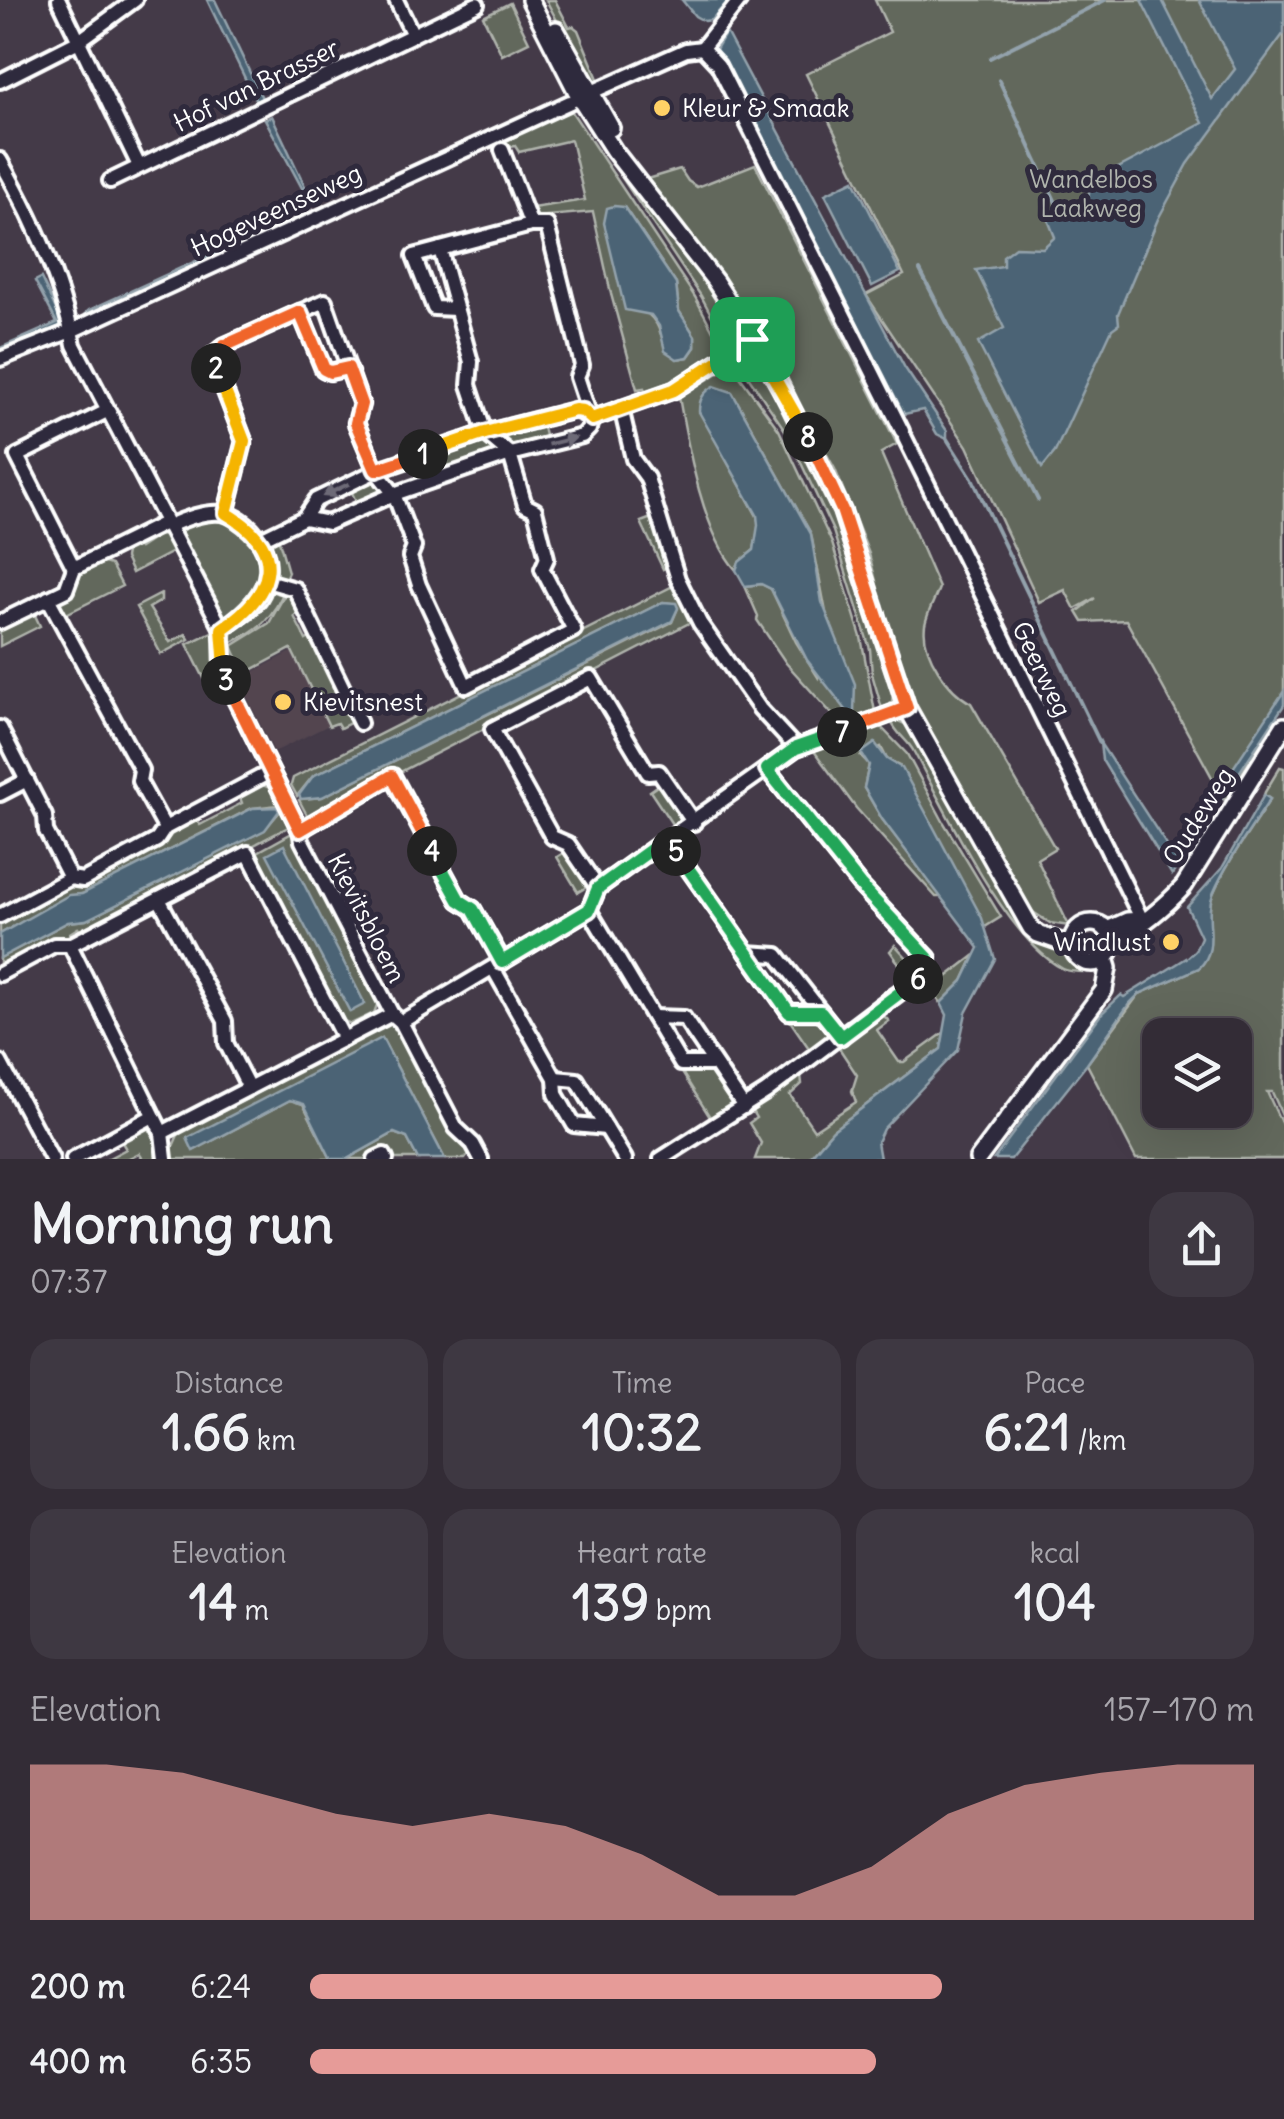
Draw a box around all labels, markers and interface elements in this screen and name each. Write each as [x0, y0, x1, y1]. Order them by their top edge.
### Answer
street label: Hof van Brasser [168, 31, 344, 139]
place label: Kleur & Smaak [682, 92, 849, 124]
marker: Kleur & Smaak [651, 97, 673, 119]
street label: Hogeveenseweg [185, 156, 367, 264]
park label: Wandelbos Laakweg [1029, 163, 1153, 224]
pin [710, 297, 795, 382]
icon: arrive [725, 312, 780, 367]
pin: 2 [191, 343, 241, 393]
text: 2 [208, 350, 224, 386]
pin: 8 [783, 412, 833, 462]
text: 8 [800, 419, 816, 455]
pin: 1 [398, 429, 448, 479]
one-way arrow [547, 433, 578, 449]
text: 1 [417, 436, 429, 472]
one-way arrow [321, 482, 350, 499]
street label: Geerweg [1005, 616, 1079, 722]
pin: 3 [201, 655, 251, 705]
text: 3 [218, 662, 234, 698]
place label: Kievitsnest [303, 686, 423, 718]
marker: Kievitsnest [272, 691, 294, 713]
pin: 7 [817, 707, 867, 757]
text: 7 [835, 714, 849, 750]
street label: Oudeweg [1156, 761, 1240, 871]
pin: 4 [407, 826, 457, 876]
pin: 5 [651, 826, 701, 876]
text: 4 [424, 833, 440, 869]
text: 5 [668, 833, 684, 869]
street label: Kievitsbloem [321, 848, 413, 988]
place label: Windlust [1053, 926, 1151, 958]
marker: Windlust [1160, 931, 1182, 953]
pin: 6 [893, 954, 943, 1004]
text: 6 [910, 961, 926, 997]
map controls [1142, 1018, 1252, 1128]
button: layers [1142, 1018, 1252, 1128]
text: Morning run [30, 1189, 334, 1258]
button: share [1149, 1192, 1254, 1297]
text: 07:37 [30, 1261, 107, 1302]
text: Distance [174, 1365, 284, 1401]
text: Time [612, 1365, 672, 1401]
text: Pace [1025, 1365, 1085, 1401]
text: 1.66 [162, 1401, 250, 1464]
text: 10:32 [582, 1401, 702, 1464]
text: 6:21 [983, 1401, 1071, 1464]
text: km [250, 1422, 296, 1458]
text: /km [1071, 1422, 1127, 1458]
text: Elevation [172, 1535, 286, 1571]
text: Heart rate [577, 1535, 707, 1571]
text: kcal [1030, 1535, 1080, 1571]
text: 14 [189, 1571, 238, 1634]
text: 139 [572, 1571, 649, 1634]
text: 104 [1014, 1571, 1096, 1634]
text: m [238, 1592, 269, 1628]
text: bpm [649, 1592, 712, 1628]
text: Elevation [30, 1689, 161, 1730]
text: 157–170 m [1104, 1689, 1254, 1730]
text: 200 m [30, 1966, 125, 2007]
text: 6:24 [190, 1966, 251, 2007]
text: 400 m [30, 2041, 126, 2082]
text: 6:35 [190, 2041, 252, 2082]

